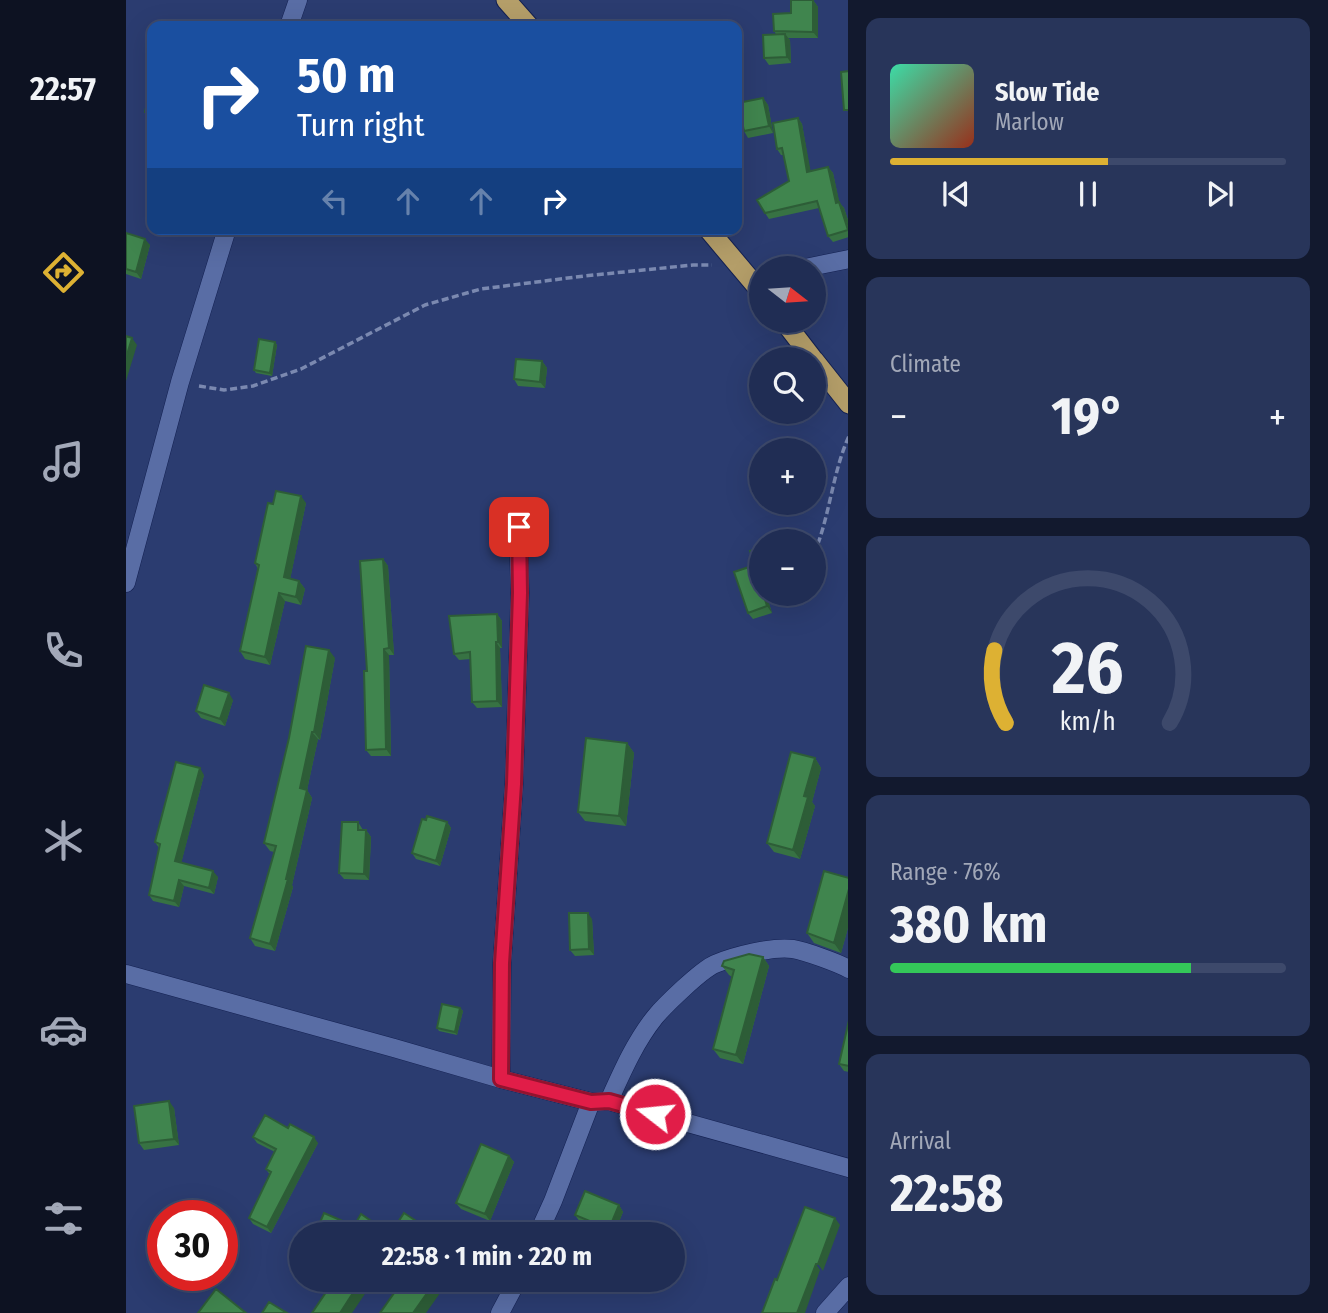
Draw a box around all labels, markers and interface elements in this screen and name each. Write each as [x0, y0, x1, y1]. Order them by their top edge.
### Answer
text: 50 m [297, 46, 395, 105]
icon: right [182, 49, 273, 140]
text: 22:57 [30, 70, 96, 108]
text: Slow Tide [995, 77, 1099, 108]
text: Turn right [297, 106, 424, 144]
text: Marlow [995, 108, 1064, 136]
icon: previous [937, 175, 975, 213]
icon: pause [1069, 175, 1107, 213]
icon: next [1201, 175, 1239, 213]
icon: left [316, 182, 354, 220]
icon: ahead [389, 182, 427, 220]
icon: ahead [462, 182, 500, 220]
icon: right [535, 182, 573, 220]
icon: directions [39, 248, 88, 297]
north arrow [749, 256, 826, 332]
map controls [749, 256, 826, 606]
button: search [749, 347, 826, 424]
text: Climate [890, 350, 961, 378]
text: 19° [1051, 385, 1125, 448]
text: − [890, 394, 907, 440]
text: + [1269, 394, 1286, 440]
icon: music [39, 437, 88, 486]
button: + [749, 438, 826, 515]
pin [489, 497, 549, 557]
icon: arrive [500, 508, 538, 546]
button: − [749, 529, 826, 606]
text: 26 [1051, 625, 1124, 712]
icon: phone [39, 626, 88, 675]
text: km/h [1060, 706, 1116, 736]
icon: climate [39, 816, 88, 865]
text: Range · 76% [890, 858, 1001, 886]
text: 380 km [890, 893, 1047, 956]
icon: car [39, 1005, 88, 1054]
position arrow [618, 1077, 692, 1151]
text: Arrival [890, 1127, 951, 1155]
text: 22:58 [890, 1162, 1003, 1225]
icon: filters [39, 1194, 88, 1243]
speed limit sign: 30 [147, 1200, 238, 1291]
text: 22:58 · 1 min · 220 m [382, 1241, 592, 1272]

